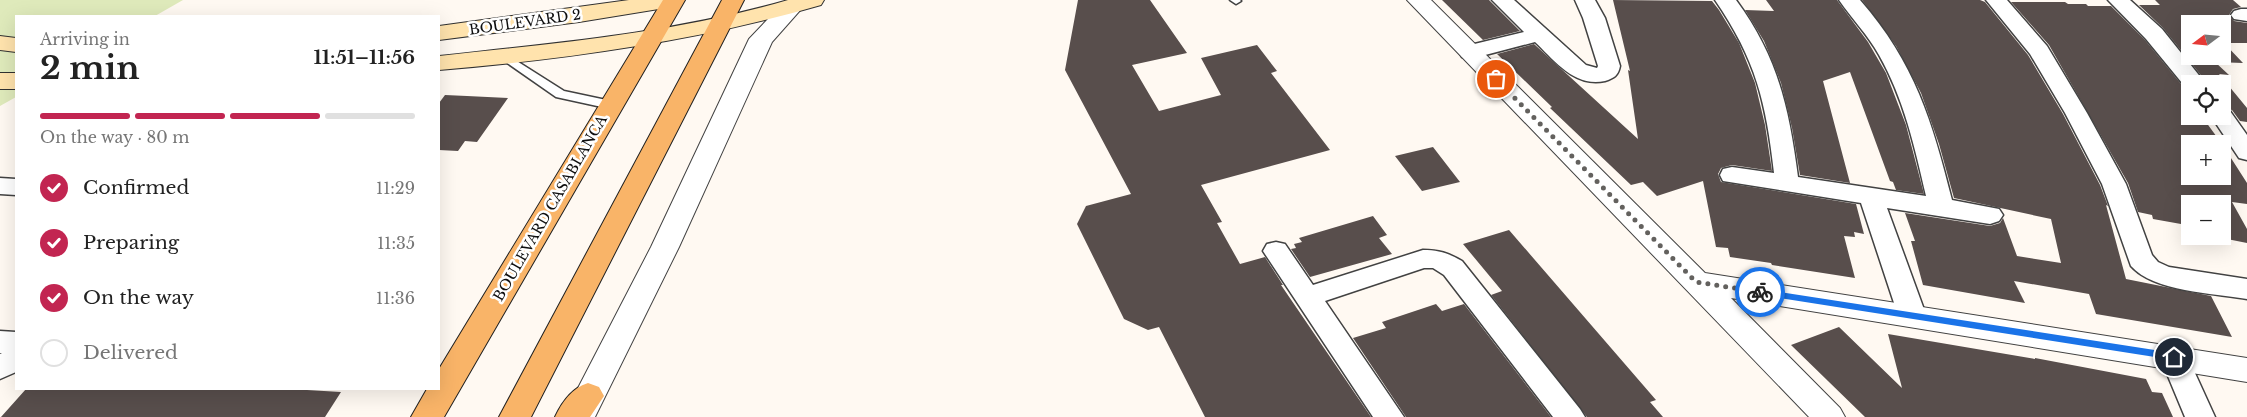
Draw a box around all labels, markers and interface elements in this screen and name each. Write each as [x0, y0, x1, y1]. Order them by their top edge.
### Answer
street label: BOULEVARD 2 [468, 5, 582, 39]
north arrow [2181, 15, 2231, 65]
map controls [2181, 15, 2231, 245]
text: Arriving in [40, 29, 130, 49]
text: 11:51–11:56 [314, 46, 415, 69]
text: 2 min [40, 48, 140, 88]
pin [1475, 58, 1517, 100]
icon: bag [1482, 65, 1510, 93]
button: locate [2181, 75, 2231, 125]
street label: BOULEVARD CASABLANCA [489, 111, 611, 304]
text: On the way · 80 m [40, 127, 190, 147]
button: + [2181, 135, 2231, 185]
icon: check [40, 174, 68, 202]
text: Confirmed [83, 176, 189, 199]
text: 11:29 [376, 178, 415, 198]
button: − [2181, 195, 2231, 245]
icon: check [40, 229, 68, 257]
text: Preparing [83, 231, 179, 254]
text: 11:35 [377, 233, 415, 253]
courier [1735, 267, 1785, 317]
icon: bike [1746, 278, 1774, 306]
icon: check [40, 284, 68, 312]
text: On the way [83, 286, 194, 309]
text: 11:36 [376, 288, 415, 308]
pin [2153, 336, 2195, 378]
text: Delivered [83, 341, 178, 364]
icon: home [2160, 343, 2188, 371]

